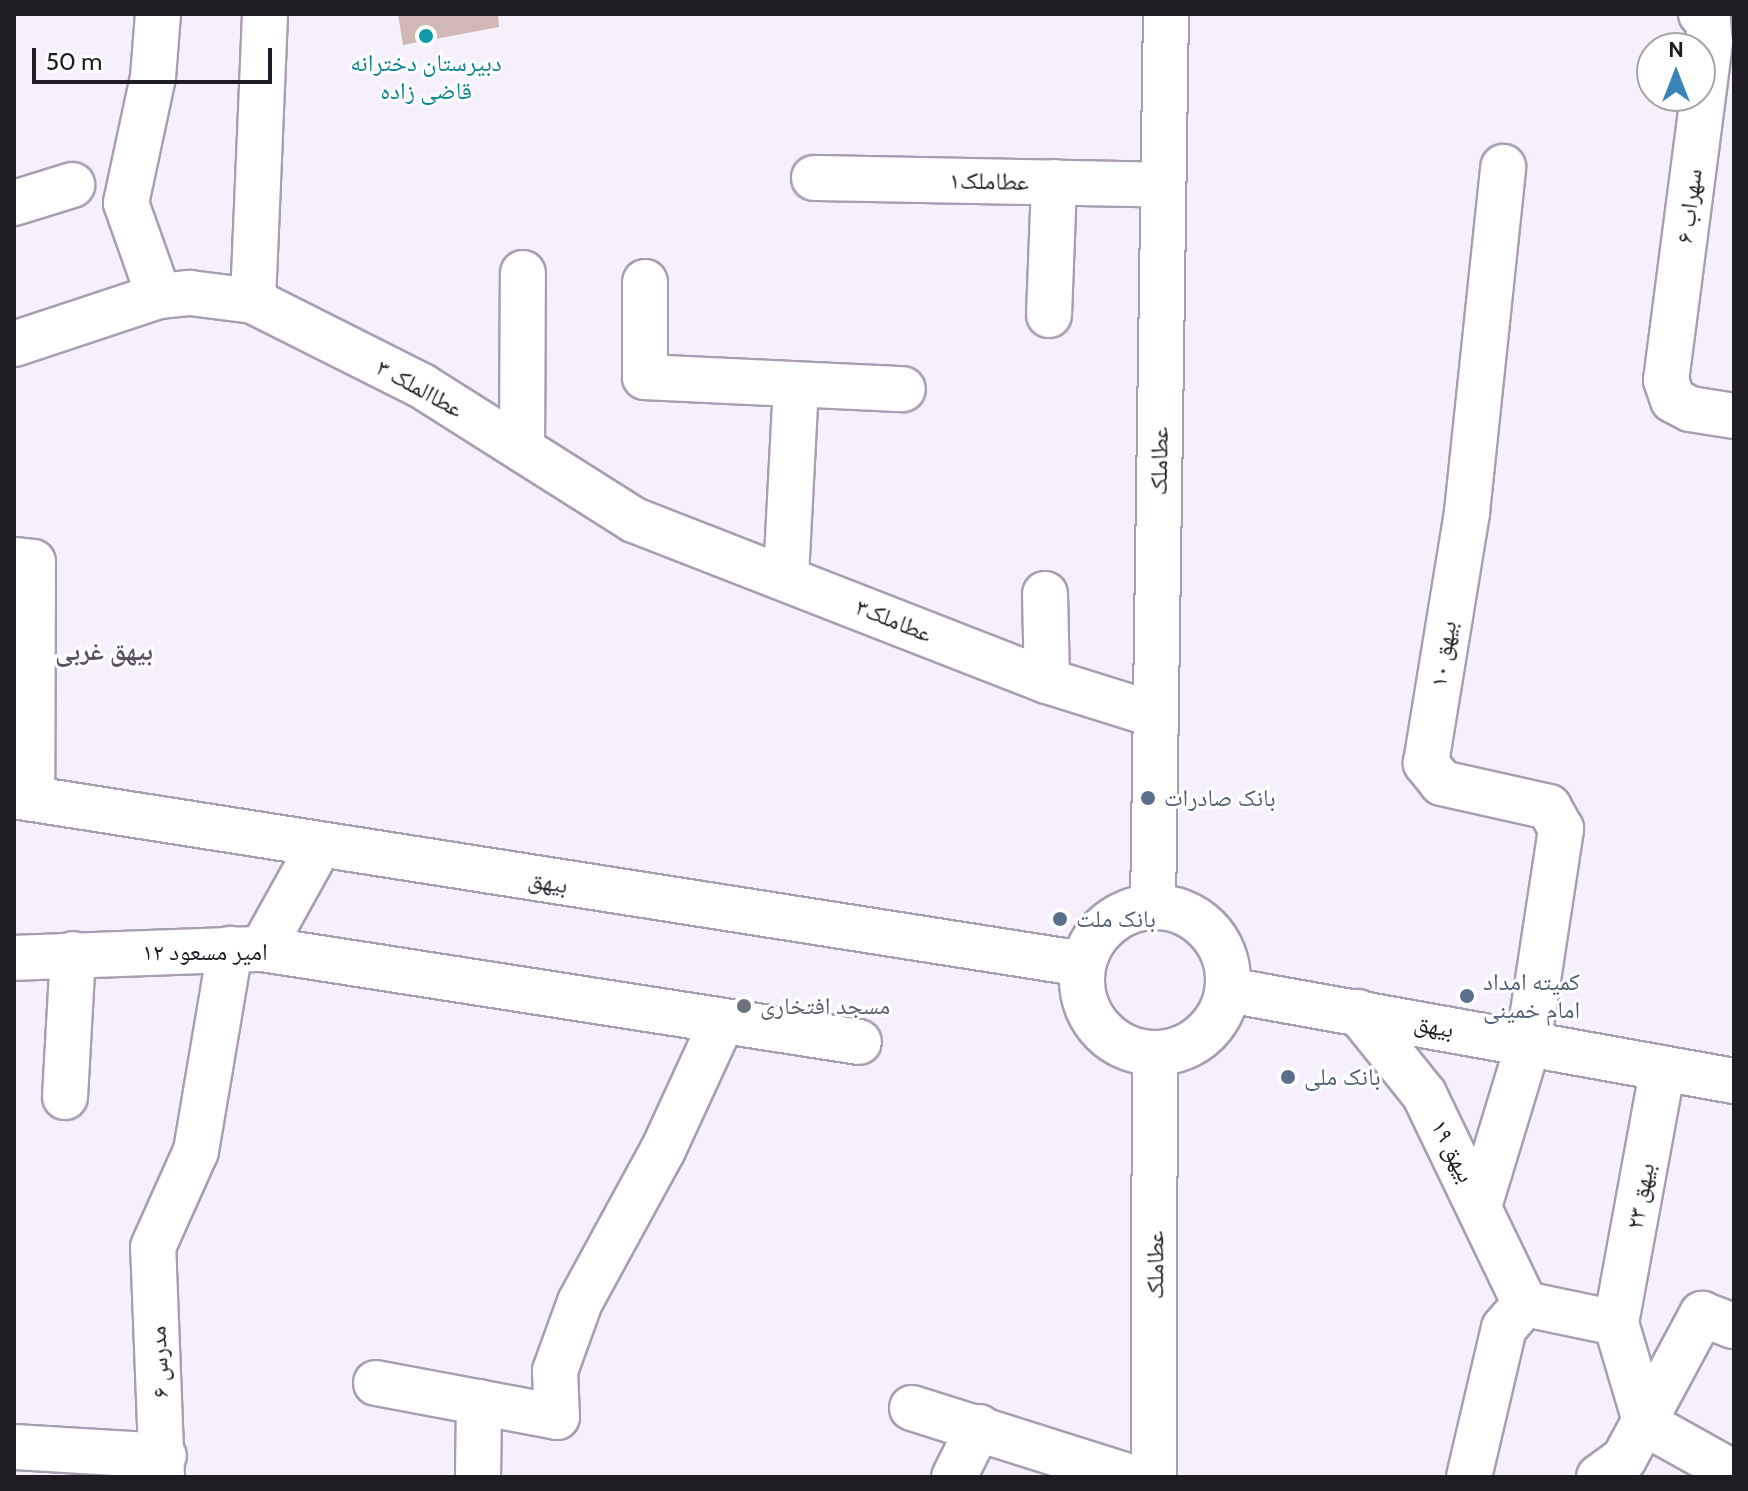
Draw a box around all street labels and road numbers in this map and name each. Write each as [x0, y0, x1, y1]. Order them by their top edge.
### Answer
street label: عطاملک۱ [949, 166, 1029, 196]
street label: سهراب ۶ [1670, 167, 1708, 245]
street label: عطاالملک ۳ [372, 352, 468, 424]
street label: عطاملک [1144, 426, 1174, 496]
street label: عطاملک۳ [852, 592, 936, 648]
street label: بیهق ۱۰ [1424, 619, 1462, 689]
street label: بیهق [526, 865, 570, 899]
street label: امیر مسعود ۱۲ [142, 938, 268, 966]
street label: بیهق [1412, 1008, 1456, 1044]
street label: بیهق ۱۹ [1425, 1115, 1481, 1187]
street label: بیهق ۲۳ [1619, 1160, 1661, 1232]
street label: عطاملک [1141, 1231, 1169, 1299]
street label: مدرس ۶ [143, 1325, 175, 1399]

